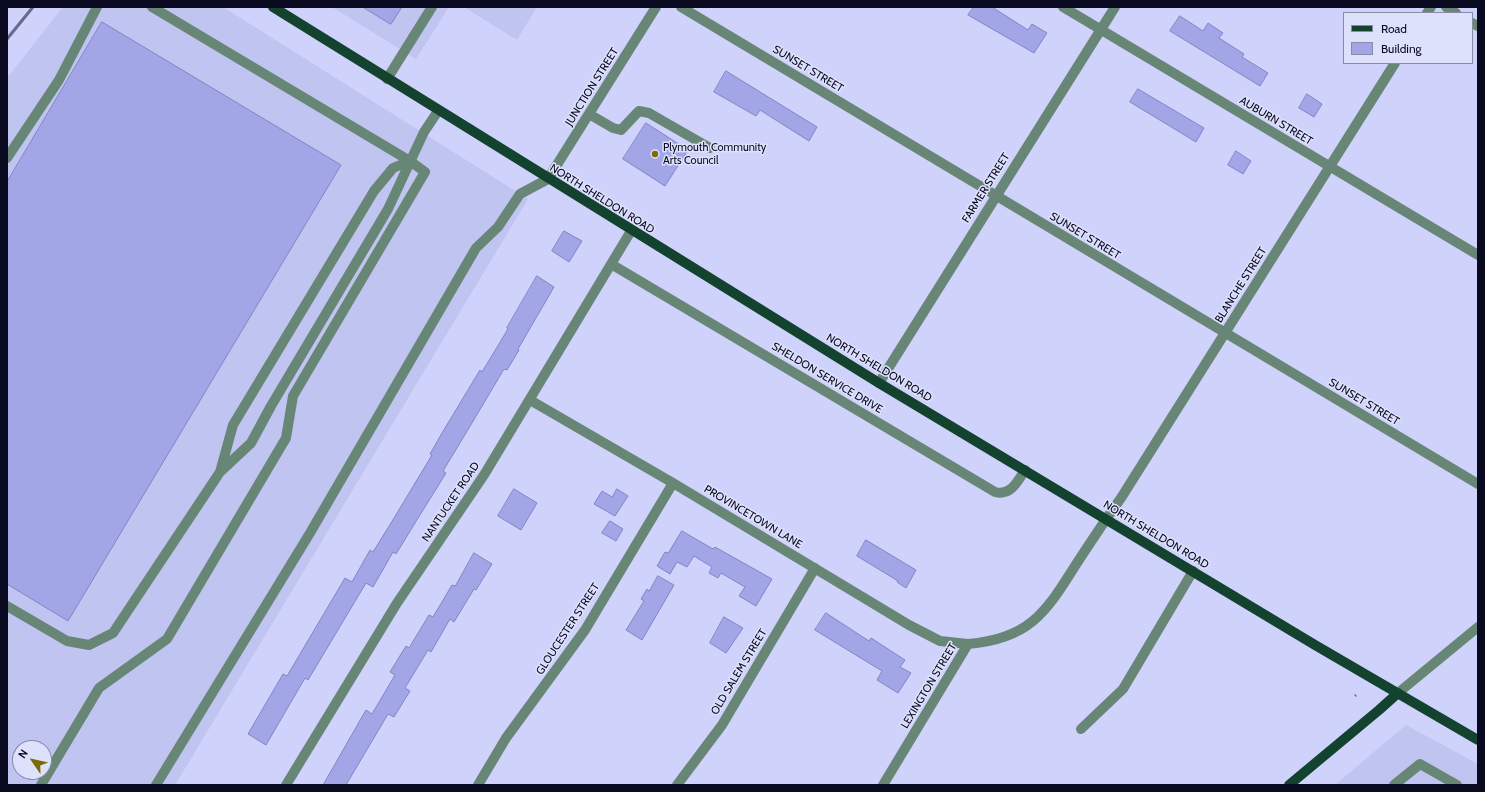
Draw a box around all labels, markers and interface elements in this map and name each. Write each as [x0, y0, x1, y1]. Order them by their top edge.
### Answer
legend [1343, 12, 1473, 64]
text: Road [1381, 21, 1407, 36]
text: Building [1381, 41, 1422, 56]
street label: SUNSET STREET [770, 43, 846, 95]
street label: JUNCTION STREET [563, 46, 621, 128]
street label: AUBURN STREET [1237, 94, 1315, 148]
place label: Plymouth Community Arts Council [663, 141, 766, 167]
marker: Plymouth Community Arts Council [650, 149, 660, 159]
street label: FARMER STREET [959, 151, 1013, 225]
street label: NORTH SHELDON ROAD [547, 161, 657, 237]
street label: SUNSET STREET [1047, 210, 1123, 262]
street label: BLANCHE STREET [1212, 245, 1270, 325]
street label: NORTH SHELDON ROAD [824, 331, 934, 405]
street label: SHELDON SERVICE DRIVE [769, 340, 885, 416]
street label: SUNSET STREET [1326, 376, 1402, 428]
street label: NANTUCKET ROAD [419, 460, 483, 544]
street label: PROVINCETOWN LANE [702, 482, 804, 552]
street label: NORTH SHELDON ROAD [1101, 498, 1211, 572]
street label: GLOUCESTER STREET [533, 581, 603, 677]
street label: OLD SALEM STREET [708, 627, 770, 717]
street label: LEXINGTON STREET [898, 641, 960, 731]
north arrow [12, 740, 52, 780]
text: N [15, 747, 31, 761]

